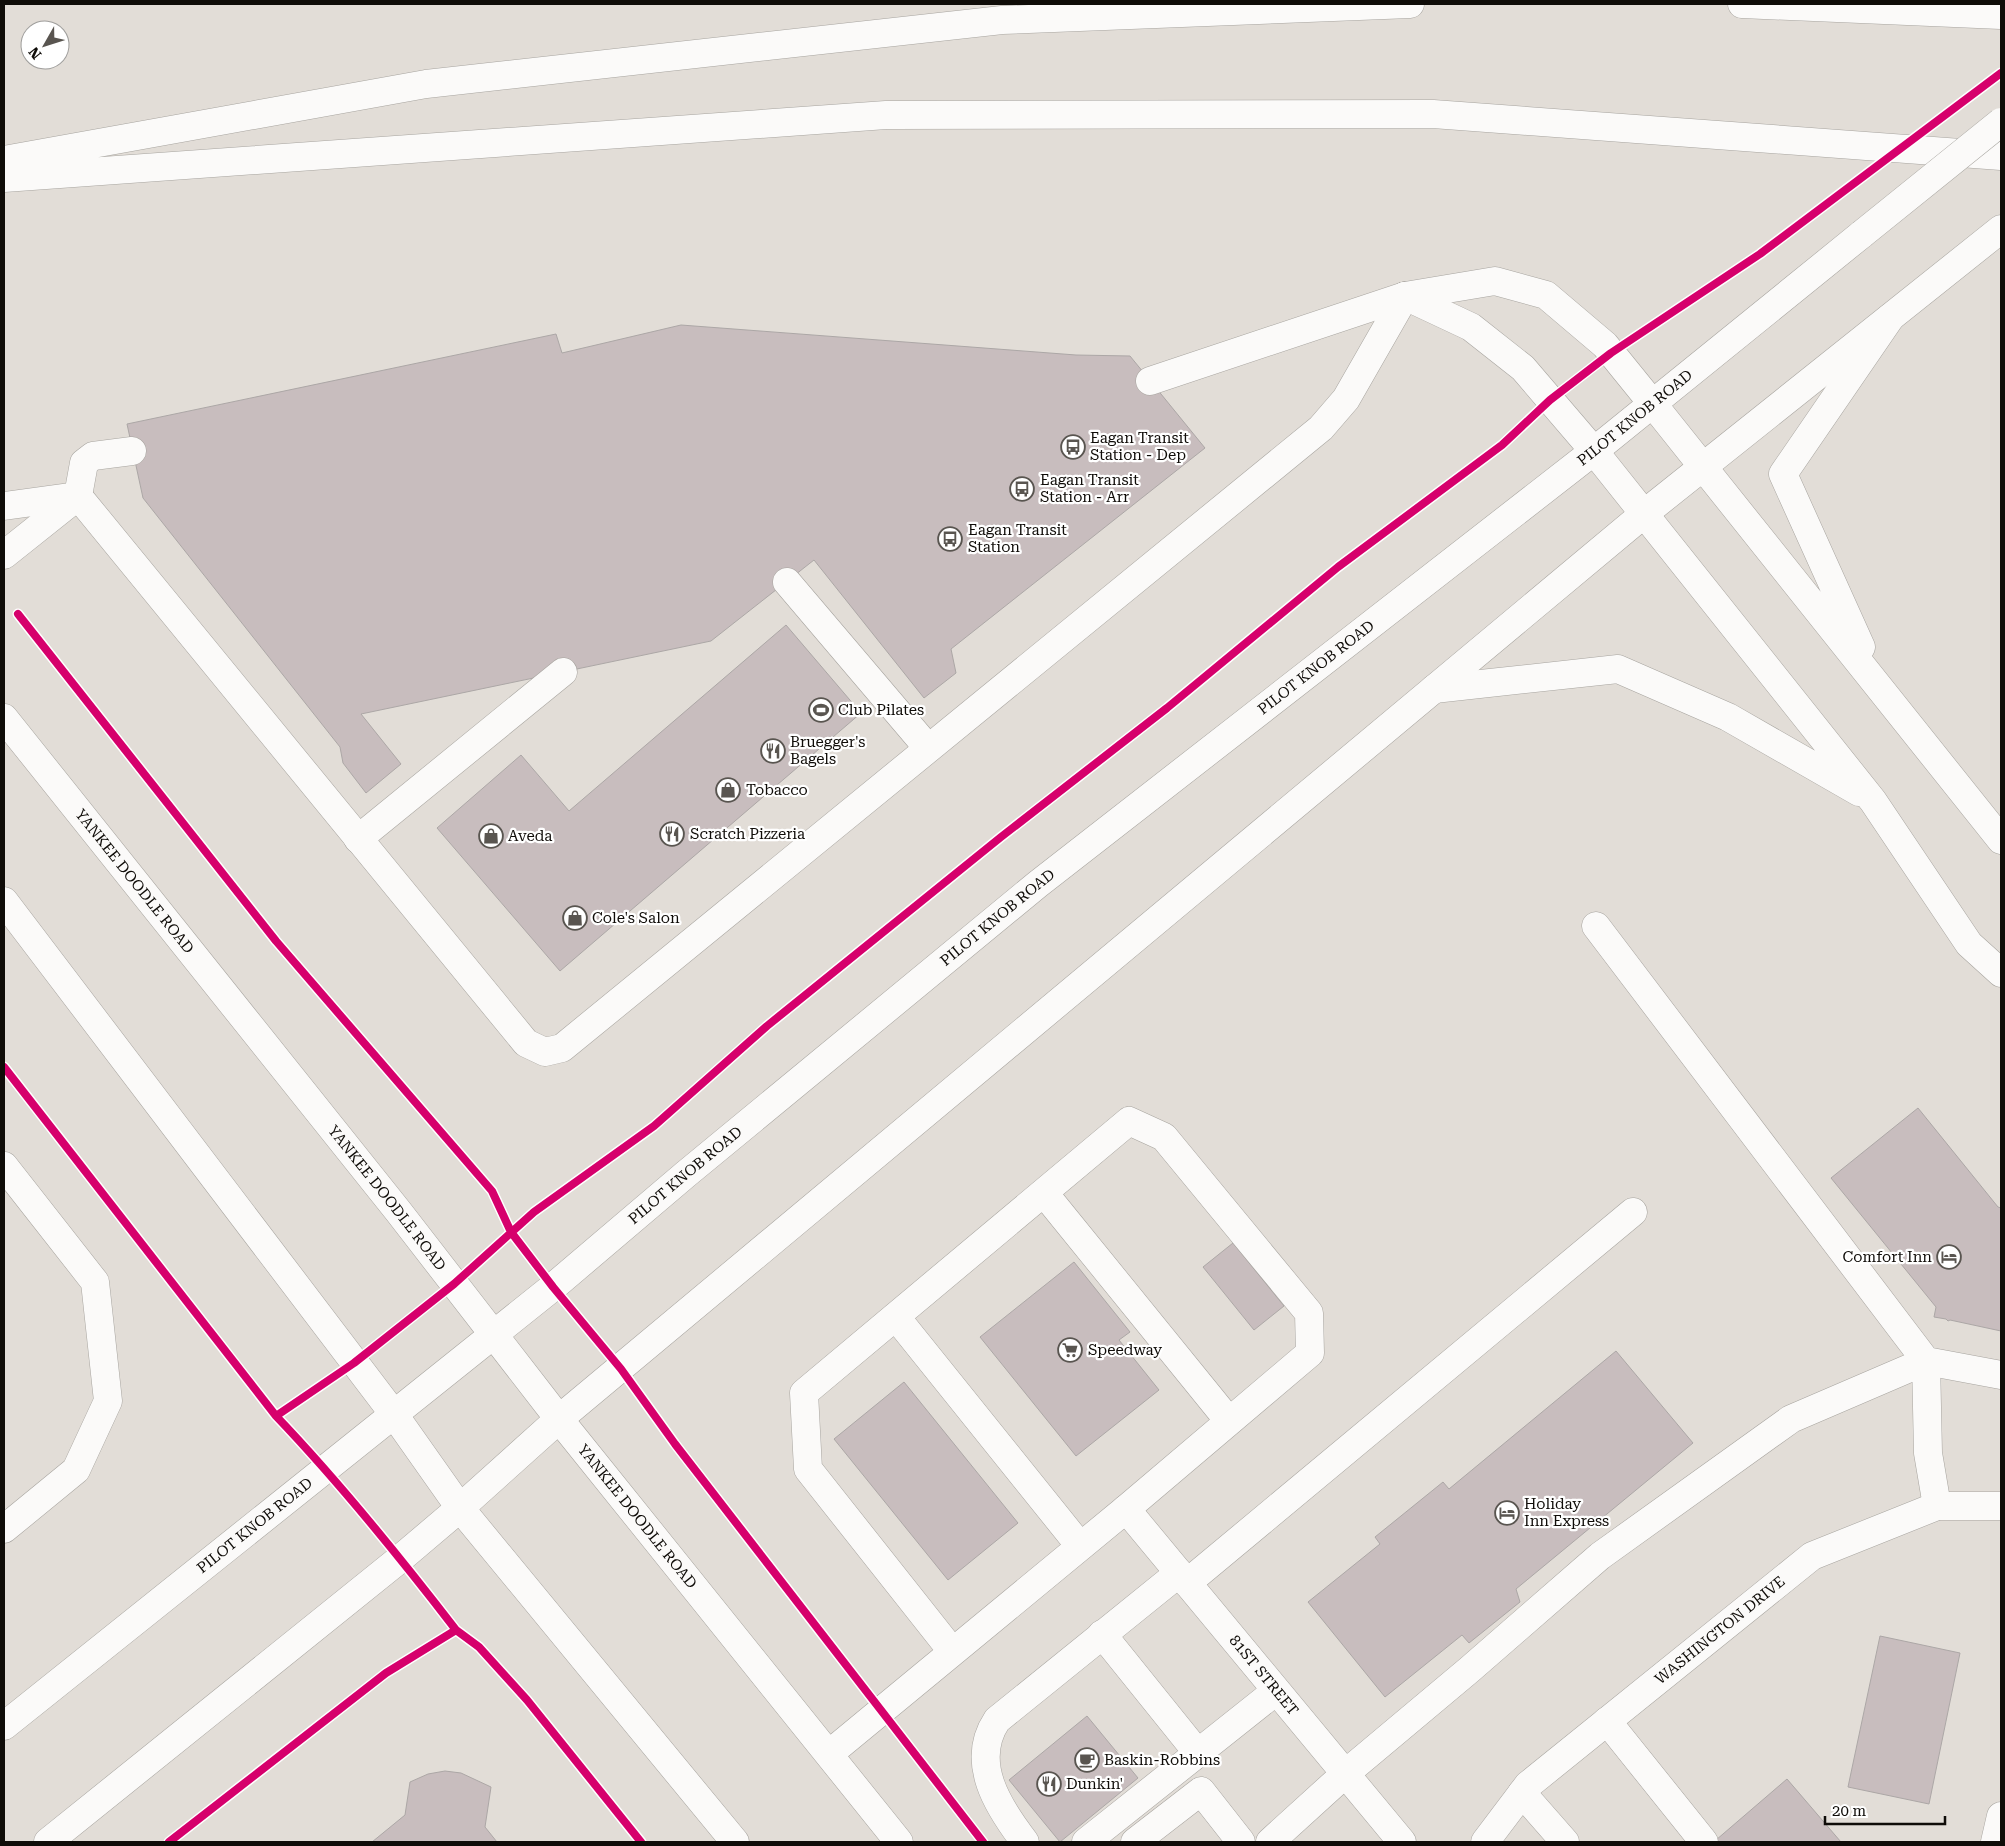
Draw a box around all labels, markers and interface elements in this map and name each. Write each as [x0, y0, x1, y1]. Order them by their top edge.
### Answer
north arrow [20, 20, 70, 70]
text: N [25, 44, 45, 62]
street label: PILOT KNOB ROAD [1574, 366, 1696, 470]
place label: Eagan Transit Station - Dep [1090, 429, 1189, 464]
bus stop icon: Eagan Transit Station - Dep [1060, 434, 1086, 460]
place label: Eagan Transit Station - Arr [1040, 471, 1139, 506]
bus stop icon: Eagan Transit Station - Arr [1009, 476, 1035, 502]
place label: Eagan Transit Station [968, 521, 1067, 556]
bus stop icon: Eagan Transit Station [937, 526, 963, 552]
street label: PILOT KNOB ROAD [1254, 616, 1378, 718]
sports icon: Club Pilates [808, 697, 834, 723]
place label: Club Pilates [838, 701, 924, 719]
place label: Bruegger's Bagels [790, 733, 865, 768]
restaurant icon: Bruegger's Bagels [760, 738, 786, 764]
shop icon: Tobacco [715, 777, 741, 803]
place label: Tobacco [746, 781, 808, 799]
street label: YANKEE DOODLE ROAD [71, 805, 198, 957]
restaurant icon: Scratch Pizzeria [659, 821, 685, 847]
shop icon: Aveda [478, 823, 504, 849]
place label: Scratch Pizzeria [690, 825, 805, 843]
place label: Aveda [508, 827, 552, 845]
street label: PILOT KNOB ROAD [937, 865, 1058, 970]
shop icon: Cole's Salon [562, 905, 588, 931]
place label: Cole's Salon [592, 909, 680, 927]
street label: YANKEE DOODLE ROAD [324, 1122, 450, 1274]
street label: PILOT KNOB ROAD [625, 1123, 746, 1228]
hotel icon: Comfort Inn [1936, 1244, 1962, 1270]
place label: Comfort Inn [1843, 1248, 1932, 1266]
supermarket icon: Speedway [1057, 1337, 1083, 1363]
place label: Speedway [1088, 1341, 1162, 1359]
street label: YANKEE DOODLE ROAD [574, 1441, 701, 1592]
street label: PILOT KNOB ROAD [193, 1474, 316, 1577]
place label: Holiday Inn Express [1524, 1495, 1609, 1530]
hotel icon: Holiday Inn Express [1494, 1500, 1520, 1526]
street label: WASHINGTON DRIVE [1651, 1572, 1789, 1688]
street label: 81ST STREET [1225, 1632, 1302, 1719]
cafe icon: Baskin-Robbins [1074, 1747, 1100, 1773]
place label: Baskin-Robbins [1104, 1751, 1220, 1769]
restaurant icon: Dunkin' [1036, 1771, 1062, 1797]
place label: Dunkin' [1066, 1775, 1123, 1793]
scale bar [1825, 1794, 1945, 1826]
text: 20 m [1832, 1802, 1867, 1820]

